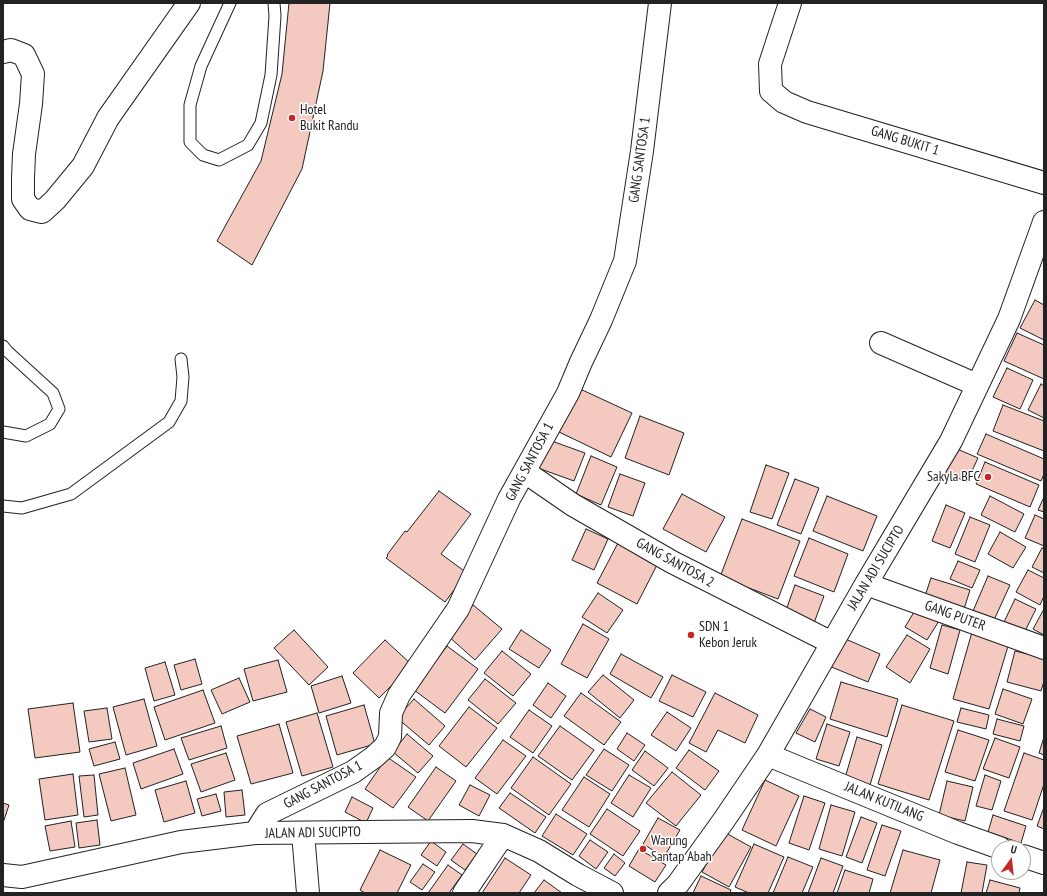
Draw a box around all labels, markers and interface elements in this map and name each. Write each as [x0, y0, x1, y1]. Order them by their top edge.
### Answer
place label: Hotel Bukit Randu [300, 102, 359, 134]
marker: Hotel Bukit Randu [287, 113, 297, 123]
street label: GANG SANTOSA 1 [626, 116, 654, 204]
street label: GANG BUKIT 1 [869, 123, 941, 159]
street label: GANG SANTOSA 1 [502, 420, 558, 504]
place label: Sakyla BFC [927, 469, 980, 485]
marker: Sakyla BFC [983, 472, 993, 482]
street label: JALAN ADI SUCIPTO [844, 523, 908, 613]
street label: GANG SANTOSA 2 [633, 535, 717, 591]
street label: GANG PUTER [922, 597, 988, 635]
place label: SDN 1 Kebon Jeruk [699, 619, 757, 652]
marker: SDN 1 Kebon Jeruk [686, 630, 696, 640]
street label: GANG SANTOSA 1 [281, 757, 365, 813]
street label: JALAN KUTILANG [842, 779, 926, 825]
street label: JALAN ADI SUCIPTO [265, 824, 361, 842]
place label: Warung Santap Abah [651, 833, 712, 866]
north arrow [991, 840, 1031, 880]
text: U [1009, 842, 1018, 857]
marker: Warung Santap Abah [638, 844, 648, 854]

